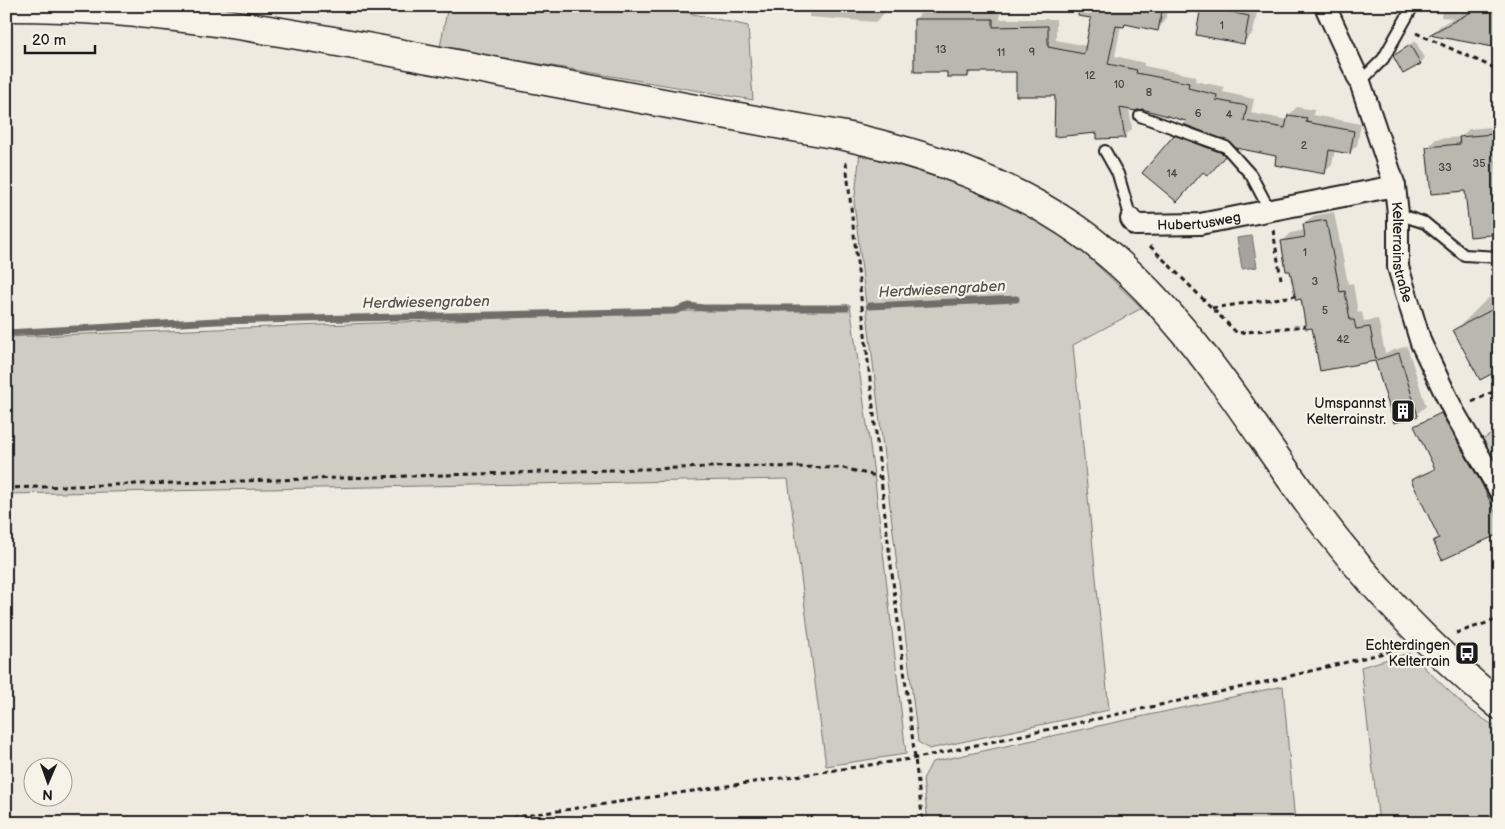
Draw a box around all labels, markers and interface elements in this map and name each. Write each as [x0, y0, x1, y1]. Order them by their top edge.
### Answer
house number: 1 [1220, 19, 1224, 32]
scale bar [25, 22, 95, 54]
text: 20 m [32, 31, 66, 50]
house number: 13 [935, 43, 947, 56]
house number: 11 [997, 46, 1005, 59]
house number: 9 [1029, 46, 1035, 59]
house number: 12 [1085, 69, 1096, 82]
house number: 10 [1114, 78, 1125, 91]
house number: 8 [1146, 86, 1152, 99]
house number: 6 [1195, 107, 1202, 120]
house number: 4 [1226, 108, 1233, 121]
house number: 2 [1301, 139, 1308, 152]
house number: 35 [1472, 157, 1486, 170]
house number: 33 [1438, 161, 1452, 174]
house number: 14 [1167, 167, 1178, 180]
street label: Kelterrainstraße [1388, 201, 1416, 304]
street label: Hubertusweg [1157, 208, 1242, 234]
house number: 1 [1303, 246, 1307, 259]
house number: 3 [1312, 275, 1319, 288]
water label: Herdwiesengraben [878, 277, 1006, 302]
water label: Herdwiesengraben [362, 292, 490, 313]
house number: 5 [1322, 304, 1328, 317]
house number: 42 [1336, 333, 1350, 346]
place label: Umspannst Kelterrainstr. [1306, 395, 1387, 428]
building icon: Umspannst Kelterrainstr. [1390, 398, 1416, 424]
place label: Echterdingen Kelterrain [1365, 637, 1450, 670]
bus stop icon: Echterdingen Kelterrain [1454, 640, 1480, 666]
north arrow [22, 756, 72, 806]
text: N [42, 786, 53, 803]

